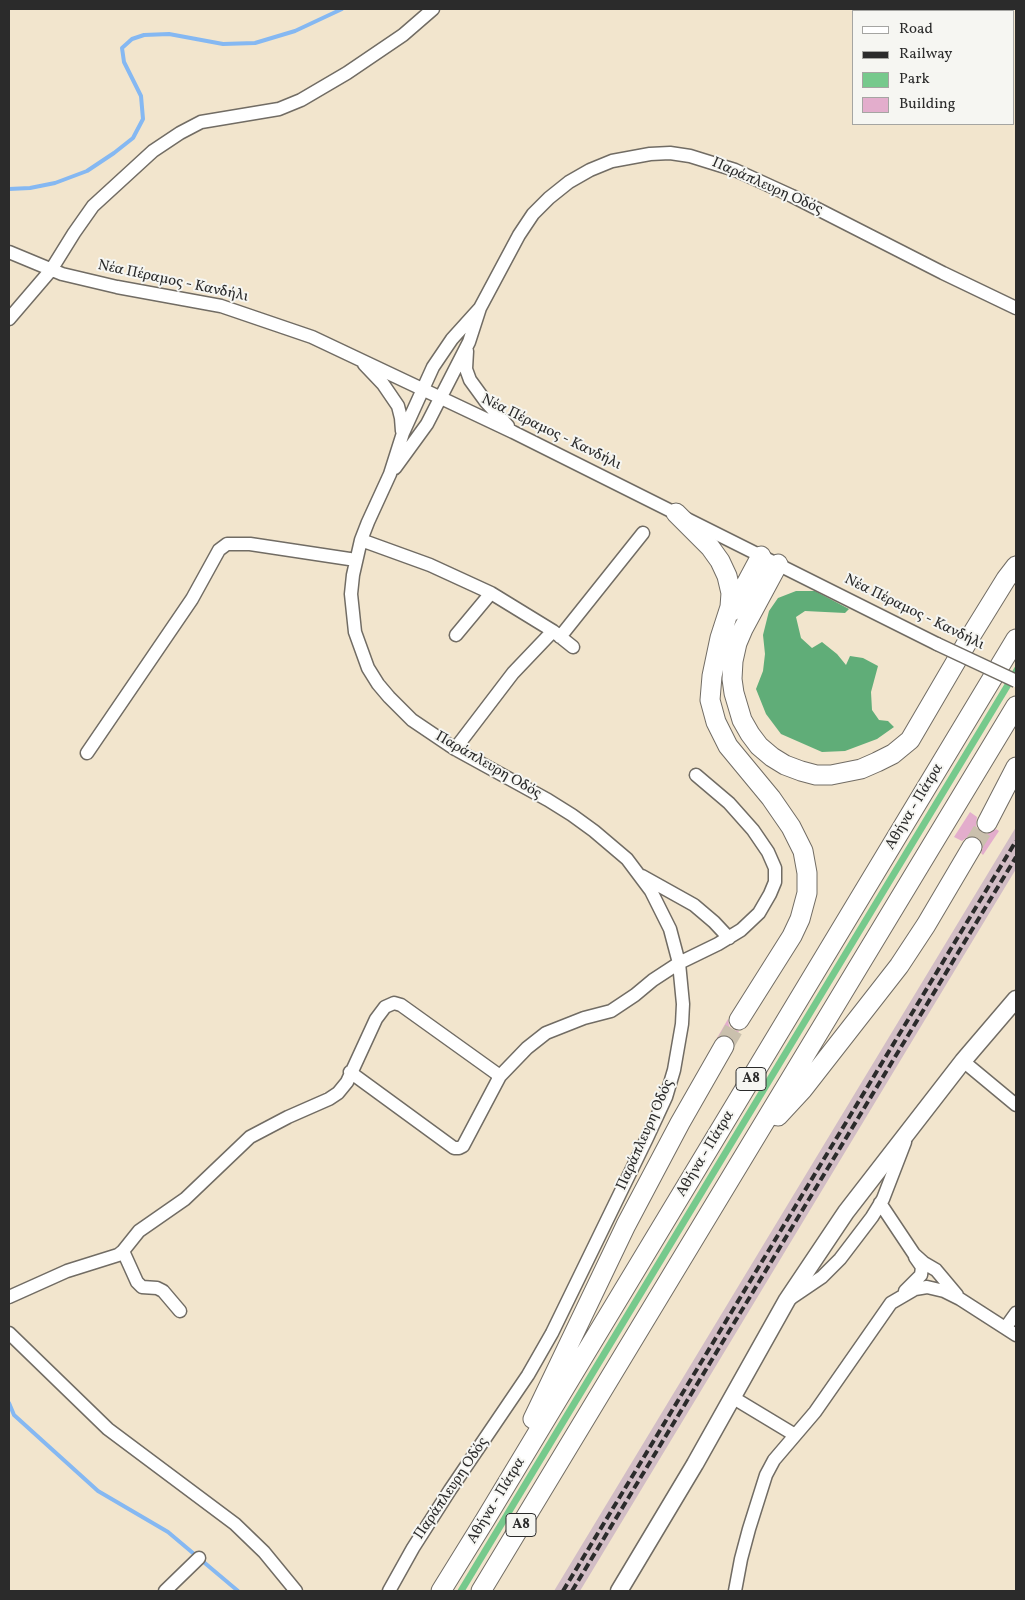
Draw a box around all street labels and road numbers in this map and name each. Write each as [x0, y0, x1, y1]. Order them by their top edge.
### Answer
street label: Παράπλευρη Οδός [709, 154, 825, 220]
street label: Νέα Πέραμος - Κανδήλι [96, 257, 250, 307]
street label: Νέα Πέραμος - Κανδήλι [478, 391, 624, 475]
street label: Νέα Πέραμος - Κανδήλι [841, 571, 987, 655]
street label: Παράπλευρη Οδός [432, 728, 544, 804]
street label: Αθήνα - Πάτρα [882, 761, 948, 853]
road number: Α8 [736, 1068, 766, 1090]
street label: Παράπλευρη Οδός [613, 1077, 679, 1193]
street label: Αθήνα - Πάτρα [673, 1108, 739, 1200]
street label: Παράπλευρη Οδός [411, 1434, 493, 1544]
street label: Αθήνα - Πάτρα [464, 1455, 530, 1547]
road number: Α8 [506, 1514, 536, 1536]

